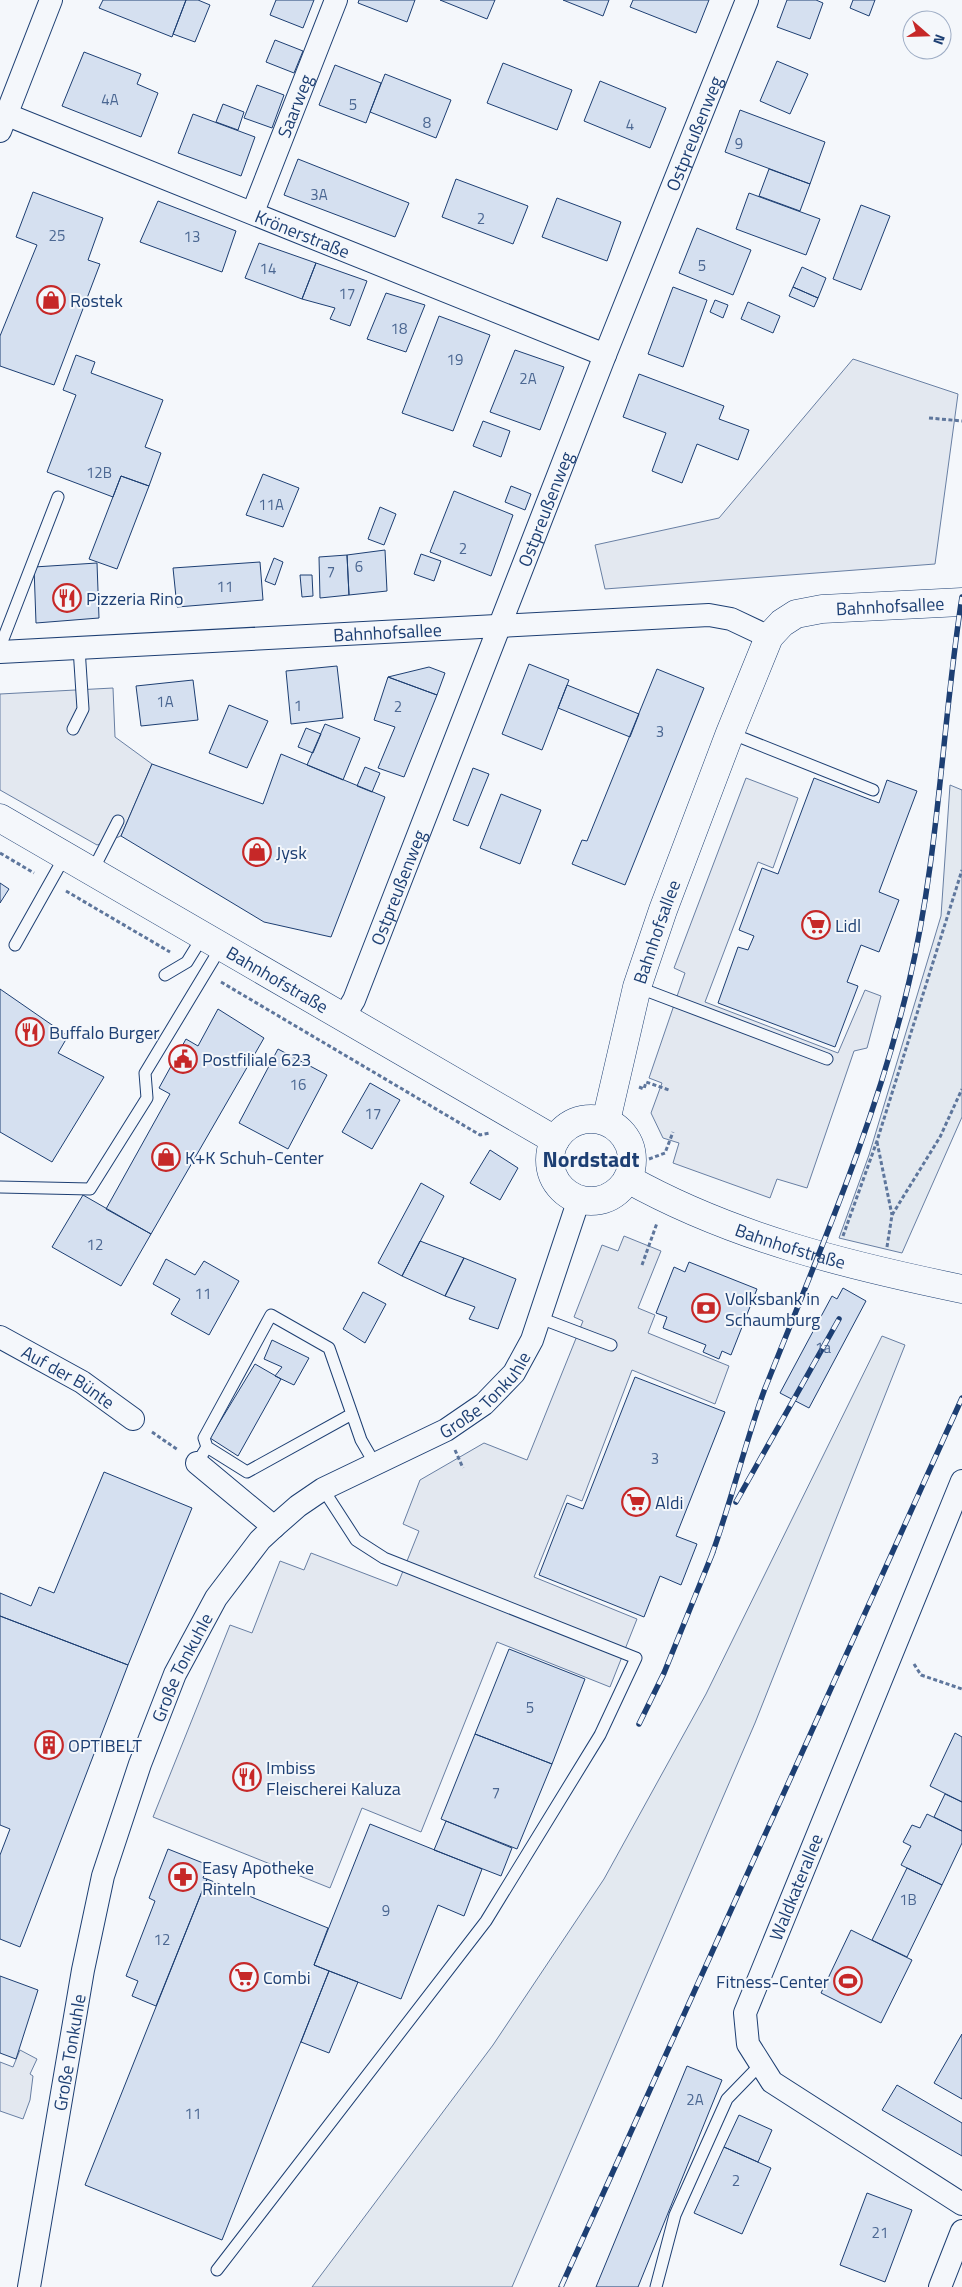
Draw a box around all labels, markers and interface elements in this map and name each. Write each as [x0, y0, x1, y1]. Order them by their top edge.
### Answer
north arrow [902, 10, 952, 60]
text: N [928, 31, 951, 48]
street label: Saarweg [270, 70, 319, 142]
street label: Ostpreußenweg [659, 72, 729, 195]
house number: 4A [101, 88, 119, 111]
house number: 5 [349, 93, 357, 116]
house number: 8 [423, 111, 431, 134]
house number: 4 [626, 113, 634, 136]
house number: 9 [735, 132, 743, 155]
house number: 3A [310, 183, 328, 206]
street label: Krönerstraße [251, 202, 354, 265]
house number: 2 [477, 207, 485, 230]
house number: 25 [49, 224, 65, 247]
house number: 13 [184, 225, 200, 248]
house number: 5 [698, 254, 706, 277]
house number: 14 [260, 257, 276, 280]
house number: 17 [339, 282, 355, 305]
shop icon: Rostek [36, 285, 66, 315]
place label: Rostek [70, 287, 123, 314]
house number: 18 [391, 317, 407, 340]
house number: 19 [447, 348, 463, 371]
house number: 2A [519, 367, 537, 390]
street label: Ostpreußenweg [510, 447, 580, 571]
house number: 12B [86, 461, 112, 484]
house number: 11A [258, 493, 284, 516]
house number: 2 [459, 537, 467, 560]
house number: 6 [355, 555, 363, 578]
house number: 7 [327, 560, 335, 583]
house number: 11 [217, 575, 233, 598]
restaurant icon: Pizzeria Rino [52, 583, 82, 613]
place label: Pizzeria Rino [86, 585, 183, 612]
street label: Bahnhofsallee [835, 589, 945, 622]
street label: Bahnhofsallee [333, 615, 442, 648]
house number: 1A [156, 690, 174, 713]
house number: 1 [294, 694, 302, 717]
house number: 2 [394, 695, 402, 718]
house number: 3 [656, 720, 664, 743]
street label: Ostpreußenweg [363, 826, 433, 949]
shop icon: Jysk [242, 837, 272, 867]
place label: Jysk [276, 839, 307, 866]
street label: Bahnhofsallee [626, 876, 687, 987]
supermarket icon: Lidl [801, 910, 831, 940]
place label: Lidl [835, 912, 861, 939]
street label: Bahnhofstraße [222, 939, 334, 1019]
restaurant icon: Buffalo Burger [15, 1017, 45, 1047]
place label: Buffalo Burger [49, 1019, 160, 1046]
public building icon: Postfiliale 623 [168, 1044, 198, 1074]
place label: Postfiliale 623 [202, 1046, 311, 1073]
house number: 16 [290, 1073, 306, 1096]
house number: 17 [365, 1102, 381, 1125]
shop icon: K+K Schuh-Center [151, 1142, 181, 1172]
district label: Nordstadt [543, 1142, 639, 1176]
place label: K+K Schuh-Center [185, 1144, 324, 1171]
street label: Bahnhofstraße [732, 1216, 848, 1275]
house number: 12 [87, 1233, 103, 1256]
house number: 11 [195, 1282, 211, 1305]
place label: Volksbank in Schaumburg [725, 1285, 820, 1333]
bank icon: Volksbank in Schaumburg [691, 1293, 721, 1323]
house number: 1a [815, 1336, 831, 1359]
street label: Auf der Bünte [17, 1338, 121, 1415]
street label: Große Tonkuhle [435, 1346, 537, 1445]
house number: 3 [651, 1447, 659, 1470]
supermarket icon: Aldi [621, 1487, 651, 1517]
place label: Aldi [655, 1489, 683, 1516]
street label: Große Tonkuhle [144, 1608, 219, 1726]
house number: 5 [526, 1696, 534, 1719]
building icon: OPTIBELT [34, 1730, 64, 1760]
place label: OPTIBELT [68, 1732, 142, 1759]
place label: Imbiss Fleischerei Kaluza [266, 1754, 401, 1802]
restaurant icon: Imbiss Fleischerei Kaluza [232, 1762, 262, 1792]
house number: 7 [492, 1781, 500, 1804]
street label: Waldkaterallee [762, 1829, 830, 1945]
place label: Easy Apotheke Rinteln [202, 1854, 314, 1902]
pharmacy icon: Easy Apotheke Rinteln [168, 1862, 198, 1892]
house number: 1B [899, 1888, 917, 1911]
house number: 9 [382, 1899, 390, 1922]
house number: 12 [154, 1928, 170, 1951]
supermarket icon: Combi [229, 1962, 259, 1992]
place label: Combi [263, 1964, 311, 1991]
sports icon: Fitness-Center [833, 1966, 863, 1996]
place label: Fitness-Center [716, 1968, 829, 1995]
street label: Große Tonkuhle [46, 1992, 92, 2113]
house number: 2A [686, 2088, 704, 2111]
house number: 11 [185, 2102, 201, 2125]
house number: 2 [732, 2169, 740, 2192]
house number: 21 [872, 2221, 888, 2244]

